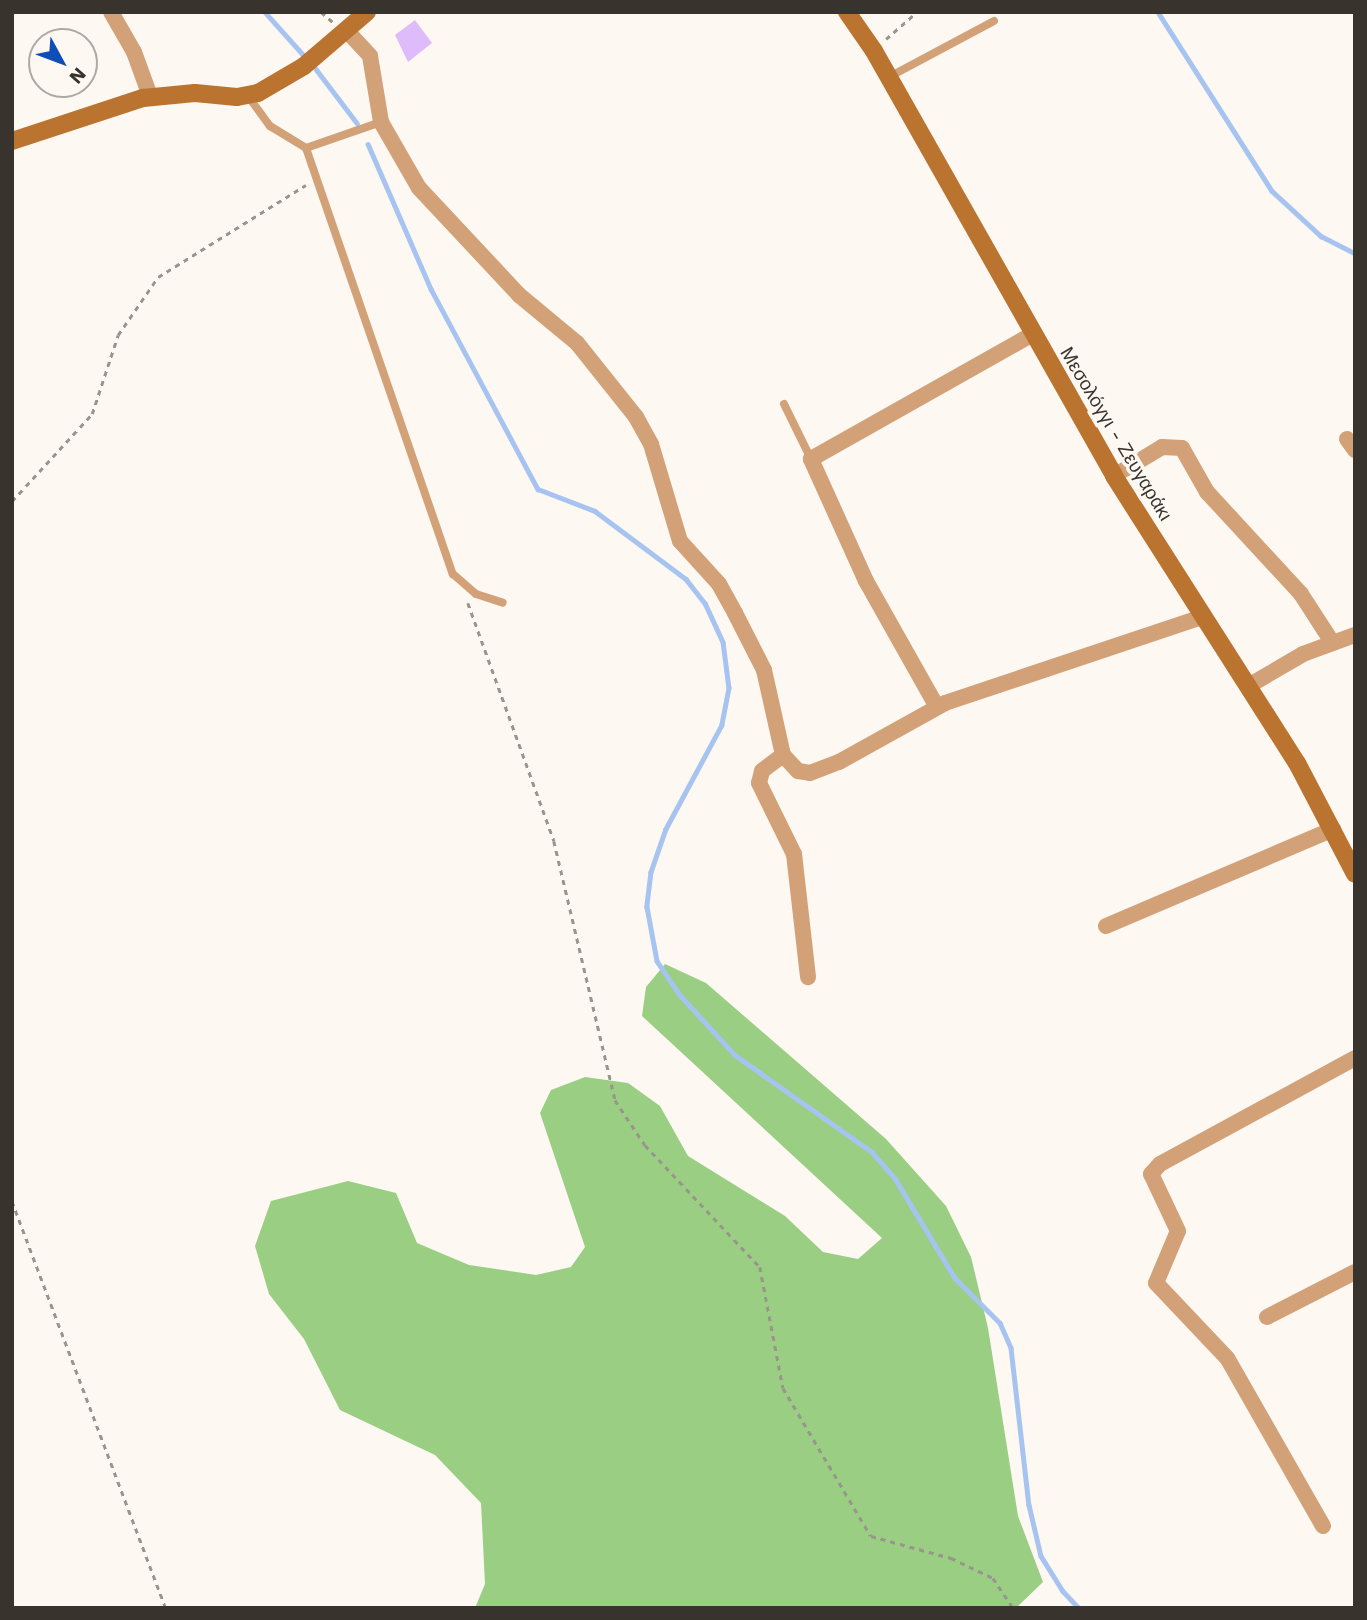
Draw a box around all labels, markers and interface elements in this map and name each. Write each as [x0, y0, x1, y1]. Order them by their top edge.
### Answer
north arrow [28, 28, 98, 98]
text: N [64, 63, 91, 89]
street label: Μεσολόγγι - Ζευγαράκι [1055, 343, 1177, 525]

